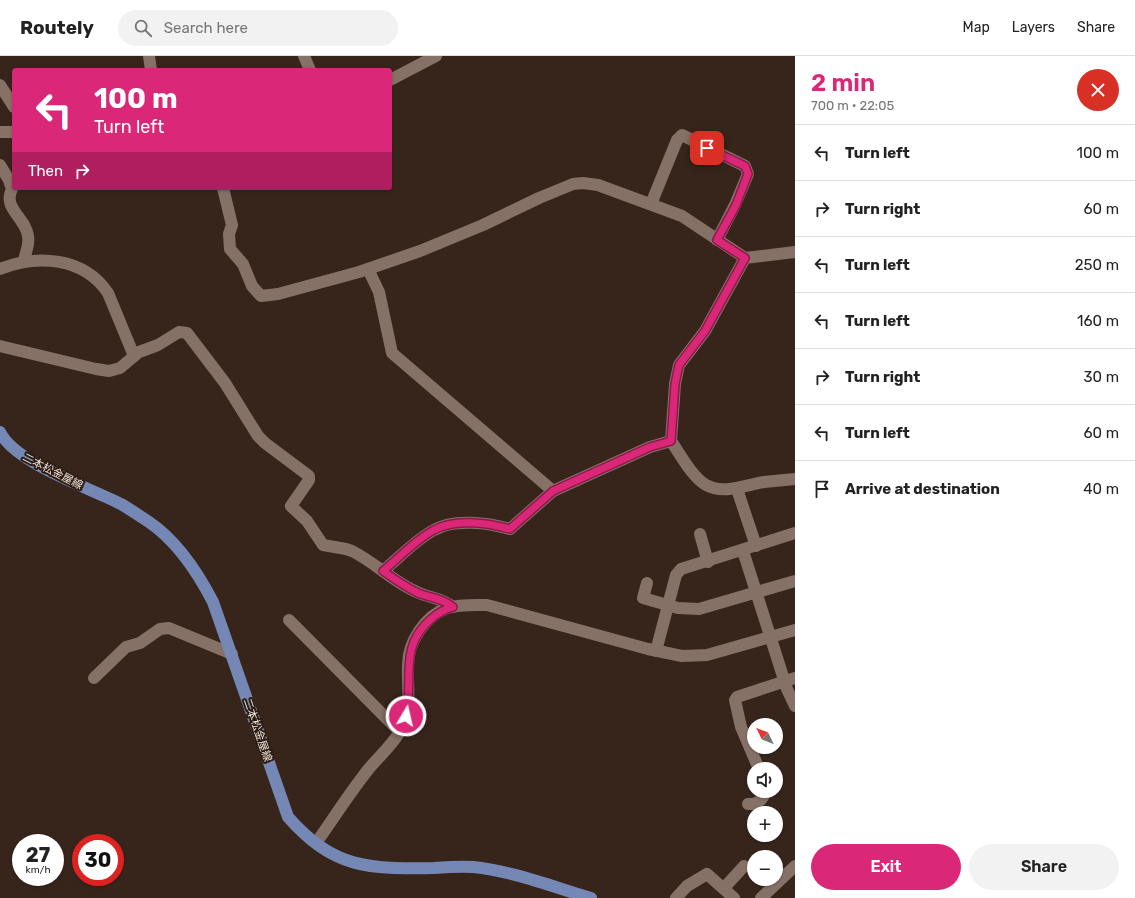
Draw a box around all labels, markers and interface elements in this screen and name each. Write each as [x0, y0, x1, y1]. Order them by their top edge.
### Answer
search box [118, 10, 398, 46]
text: Routely [20, 16, 94, 39]
icon: search [132, 17, 154, 39]
text: Search here [164, 19, 248, 37]
text: Map [963, 19, 990, 36]
text: Layers [1012, 19, 1055, 36]
text: Share [1077, 19, 1115, 36]
text: 2 min [811, 69, 875, 97]
button: close [1077, 69, 1119, 111]
text: 100 m [94, 82, 178, 115]
icon: left [28, 84, 80, 136]
text: 700 m · 22:05 [811, 98, 894, 113]
text: Turn left [94, 116, 164, 138]
pin [690, 131, 724, 165]
icon: arrive [696, 137, 718, 159]
icon: left [811, 142, 833, 164]
text: Turn left [845, 144, 910, 162]
text: 100 m [1077, 144, 1119, 162]
icon: right [71, 160, 93, 182]
text: Then [28, 162, 63, 180]
icon: right [811, 198, 833, 220]
text: Turn right [845, 200, 920, 218]
text: 60 m [1083, 200, 1119, 218]
icon: left [811, 254, 833, 276]
text: Turn left [845, 256, 910, 274]
text: 250 m [1075, 256, 1119, 274]
icon: left [811, 310, 833, 332]
text: Turn left [845, 312, 910, 330]
text: 160 m [1077, 312, 1119, 330]
icon: right [811, 366, 833, 388]
text: Turn right [845, 368, 920, 386]
text: 30 m [1083, 368, 1119, 386]
icon: left [811, 422, 833, 444]
text: Turn left [845, 424, 910, 442]
text: 60 m [1083, 424, 1119, 442]
street label: 二本松金屋線 [20, 451, 85, 492]
icon: arrive [811, 478, 833, 500]
text: Arrive at destination [845, 480, 1000, 498]
text: 40 m [1083, 480, 1119, 498]
position arrow [385, 695, 427, 737]
street label: 二本松金屋線 [241, 697, 274, 763]
north arrow [747, 718, 783, 754]
map controls [747, 718, 783, 886]
button: sound [747, 762, 783, 798]
button: + [747, 806, 783, 842]
speed limit sign: 30 [72, 834, 124, 886]
text: 27 [26, 843, 50, 867]
button: Exit [811, 844, 961, 890]
button: Share [969, 844, 1119, 890]
button: − [747, 850, 783, 886]
text: km/h [26, 864, 50, 876]

